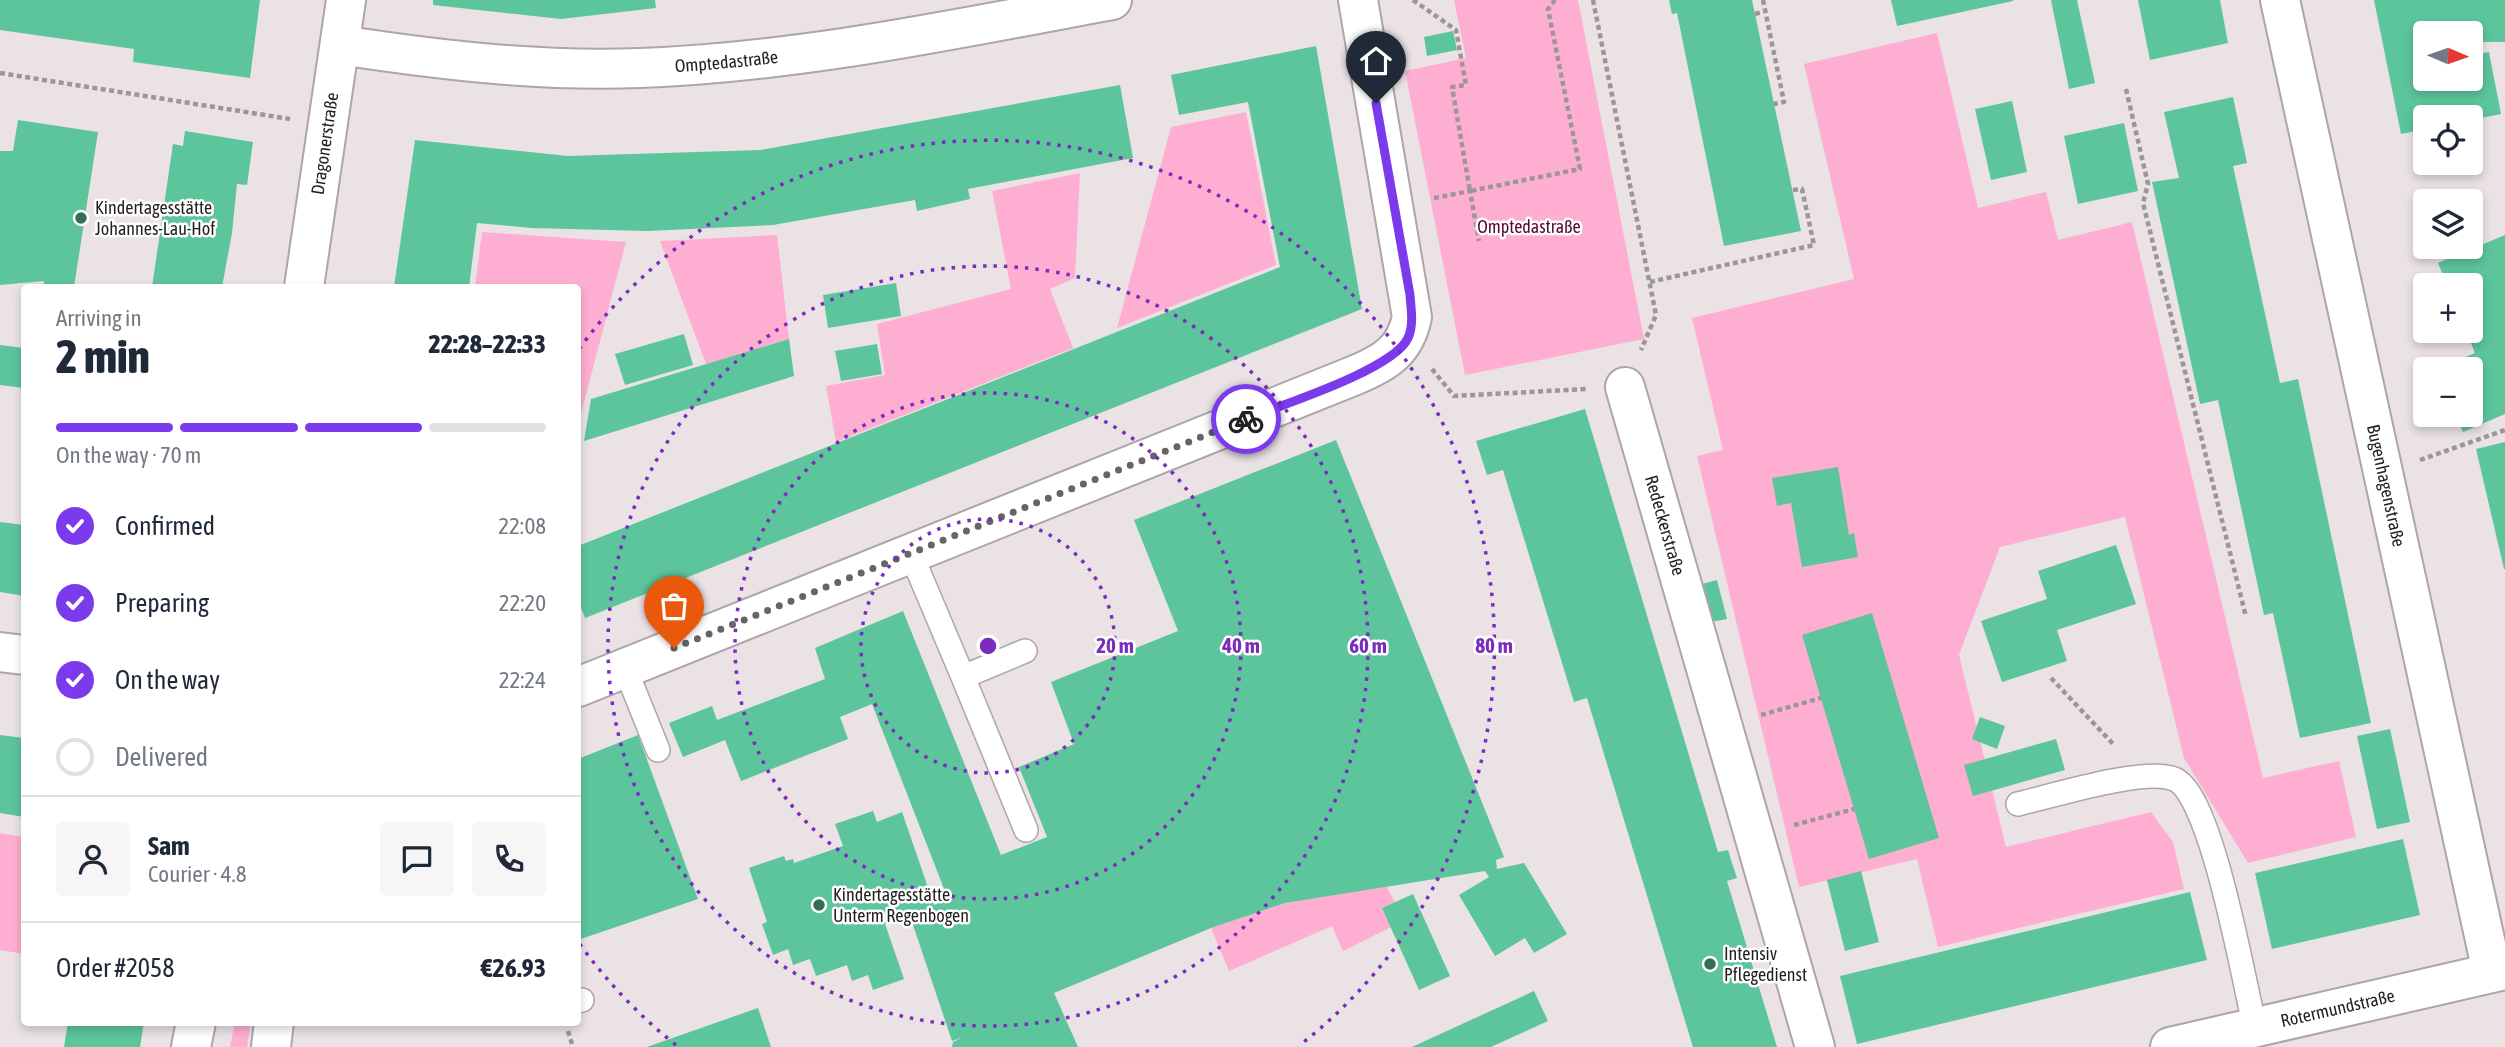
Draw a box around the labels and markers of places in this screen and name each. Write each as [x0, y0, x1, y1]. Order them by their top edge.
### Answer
pin [1346, 31, 1406, 103]
place label: Kindertagesstätte Johannes-Lau-Hof [95, 197, 215, 239]
marker: Kindertagesstätte Johannes-Lau-Hof [73, 210, 89, 226]
pin [644, 576, 704, 648]
centre of rings [976, 634, 1000, 658]
place label: Kindertagesstätte Unterm Regenbogen [833, 884, 969, 926]
marker: Kindertagesstätte Unterm Regenbogen [811, 897, 827, 913]
place label: Intensiv Pflegedienst [1724, 943, 1807, 985]
marker: Intensiv Pflegedienst [1702, 956, 1718, 972]

